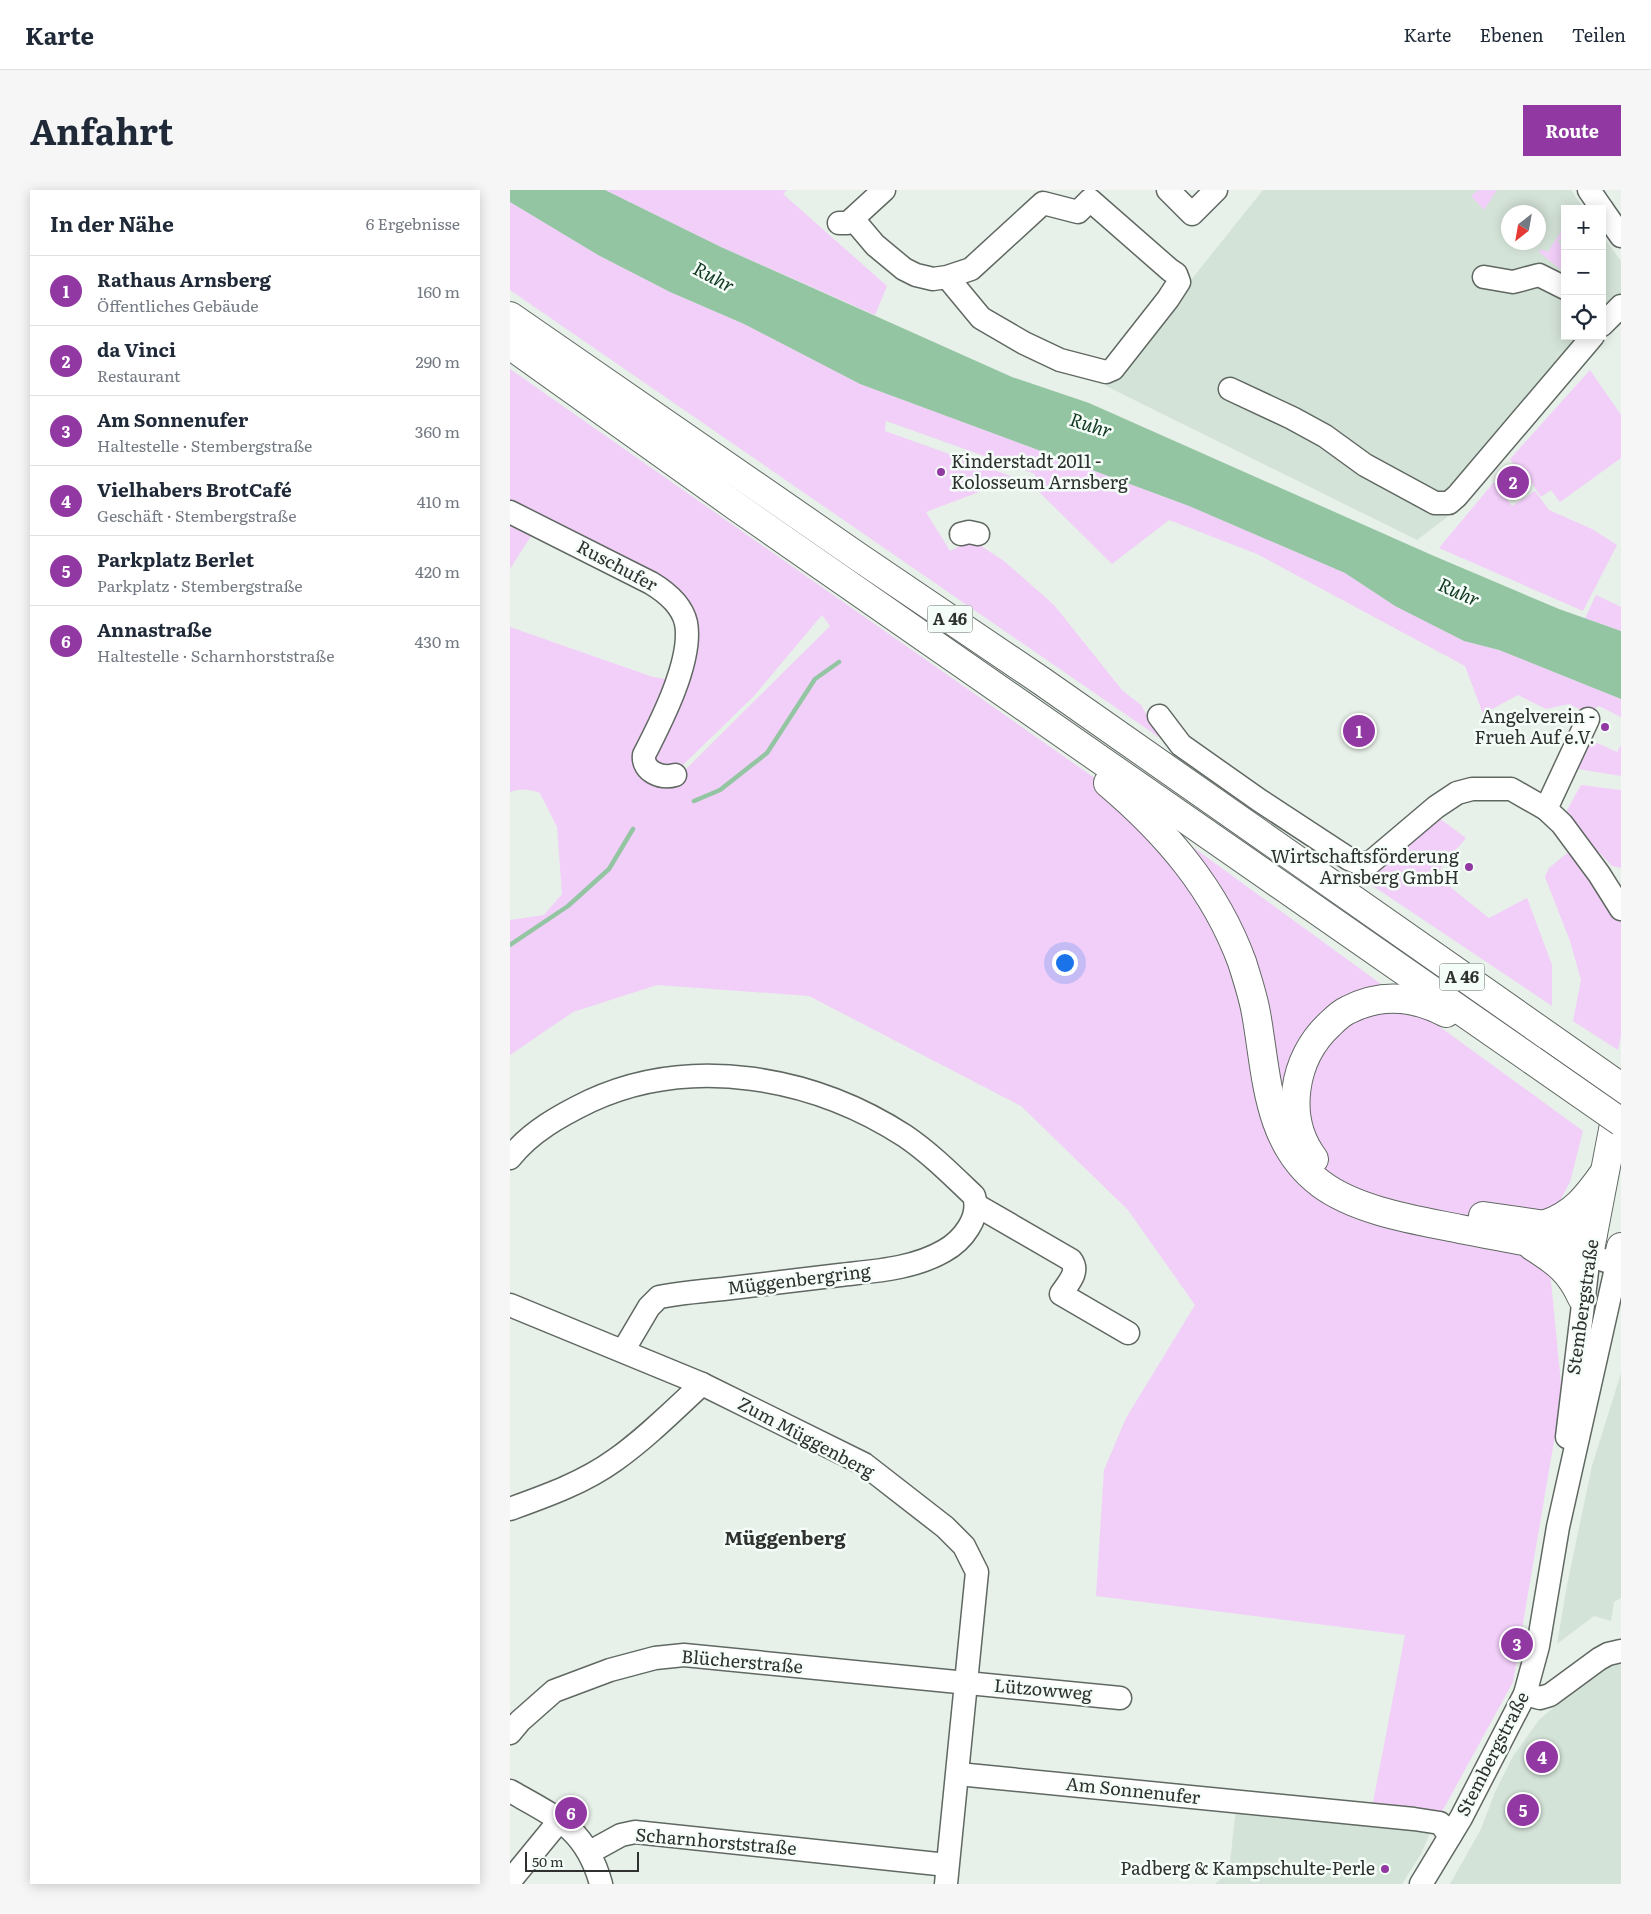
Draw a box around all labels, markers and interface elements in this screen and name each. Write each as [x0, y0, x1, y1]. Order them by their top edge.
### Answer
text: Karte [25, 17, 94, 52]
text: Karte [1404, 21, 1451, 48]
text: Ebenen [1479, 21, 1544, 48]
text: Teilen [1572, 21, 1626, 48]
text: Anfahrt [30, 104, 173, 156]
button: Route [1523, 105, 1621, 156]
north arrow [1501, 205, 1546, 250]
map controls [1561, 205, 1606, 340]
button: + [1561, 205, 1606, 250]
text: In der Nähe [50, 207, 174, 238]
text: 6 Ergebnisse [366, 211, 460, 235]
button: − [1561, 250, 1606, 295]
water label: Ruhr [689, 254, 740, 299]
text: Rathaus Arnsberg [97, 265, 271, 293]
text: 1 [63, 279, 69, 303]
text: 160 m [417, 279, 460, 303]
text: Öffentliches Gebäude [97, 293, 259, 317]
button: locate [1561, 295, 1606, 340]
text: da Vinci [97, 335, 176, 363]
text: 2 [62, 349, 70, 373]
text: 290 m [416, 349, 460, 373]
text: Restaurant [97, 363, 181, 387]
water label: Ruhr [1066, 404, 1116, 444]
text: Am Sonnenufer [97, 405, 248, 433]
text: 3 [62, 419, 70, 443]
text: 360 m [415, 419, 460, 443]
text: Haltestelle · Stembergstraße [97, 433, 312, 457]
place label: Kinderstadt 2011 - Kolosseum Arnsberg [951, 447, 1129, 495]
pin: 2 [1497, 463, 1529, 501]
marker: Kinderstadt 2011 - Kolosseum Arnsberg [935, 466, 947, 478]
text: Vielhabers BrotCafé [97, 475, 292, 503]
text: 4 [61, 489, 71, 513]
text: 410 m [417, 489, 460, 513]
text: Geschäft · Stembergstraße [97, 503, 297, 527]
street label: Ruschufer [573, 532, 663, 597]
text: Parkplatz Berlet [97, 545, 254, 573]
text: 5 [62, 559, 70, 583]
text: 420 m [415, 559, 460, 583]
water label: Ruhr [1434, 569, 1485, 613]
text: Parkplatz · Stembergstraße [97, 573, 303, 597]
road number: A 46 [928, 606, 972, 632]
text: Annastraße [97, 615, 212, 643]
text: 6 [61, 629, 71, 653]
text: 430 m [415, 629, 460, 653]
text: Haltestelle · Scharnhorststraße [97, 643, 334, 667]
place label: Angelverein - Frueh Auf e.V. [1474, 702, 1595, 750]
pin: 1 [1343, 712, 1375, 750]
marker: Angelverein - Frueh Auf e.V. [1599, 721, 1611, 733]
place label: Wirtschaftsförderung Arnsberg GmbH [1271, 842, 1460, 890]
marker: Wirtschaftsförderung Arnsberg GmbH [1463, 861, 1475, 873]
your location [1052, 950, 1078, 976]
road number: A 46 [1440, 964, 1484, 990]
street label: Stembergstraße [1559, 1237, 1604, 1376]
street label: Müggenbergring [726, 1256, 873, 1301]
street label: Zum Müggenberg [733, 1389, 881, 1485]
district label: Müggenberg [724, 1523, 846, 1551]
pin: 3 [1501, 1625, 1533, 1663]
street label: Blücherstraße [680, 1642, 804, 1679]
street label: Lützowweg [993, 1671, 1094, 1706]
street label: Stembergstraße [1449, 1686, 1535, 1820]
pin: 4 [1526, 1738, 1558, 1776]
street label: Am Sonnenufer [1065, 1769, 1202, 1810]
pin: 5 [1507, 1791, 1539, 1829]
pin: 6 [555, 1794, 587, 1832]
street label: Scharnhorststraße [634, 1820, 798, 1861]
scale bar [525, 1849, 639, 1872]
text: 50 m [532, 1851, 564, 1871]
place label: Padberg & Kampschulte-Perle [1120, 1854, 1375, 1881]
marker: Padberg & Kampschulte-Perle [1379, 1863, 1391, 1875]

